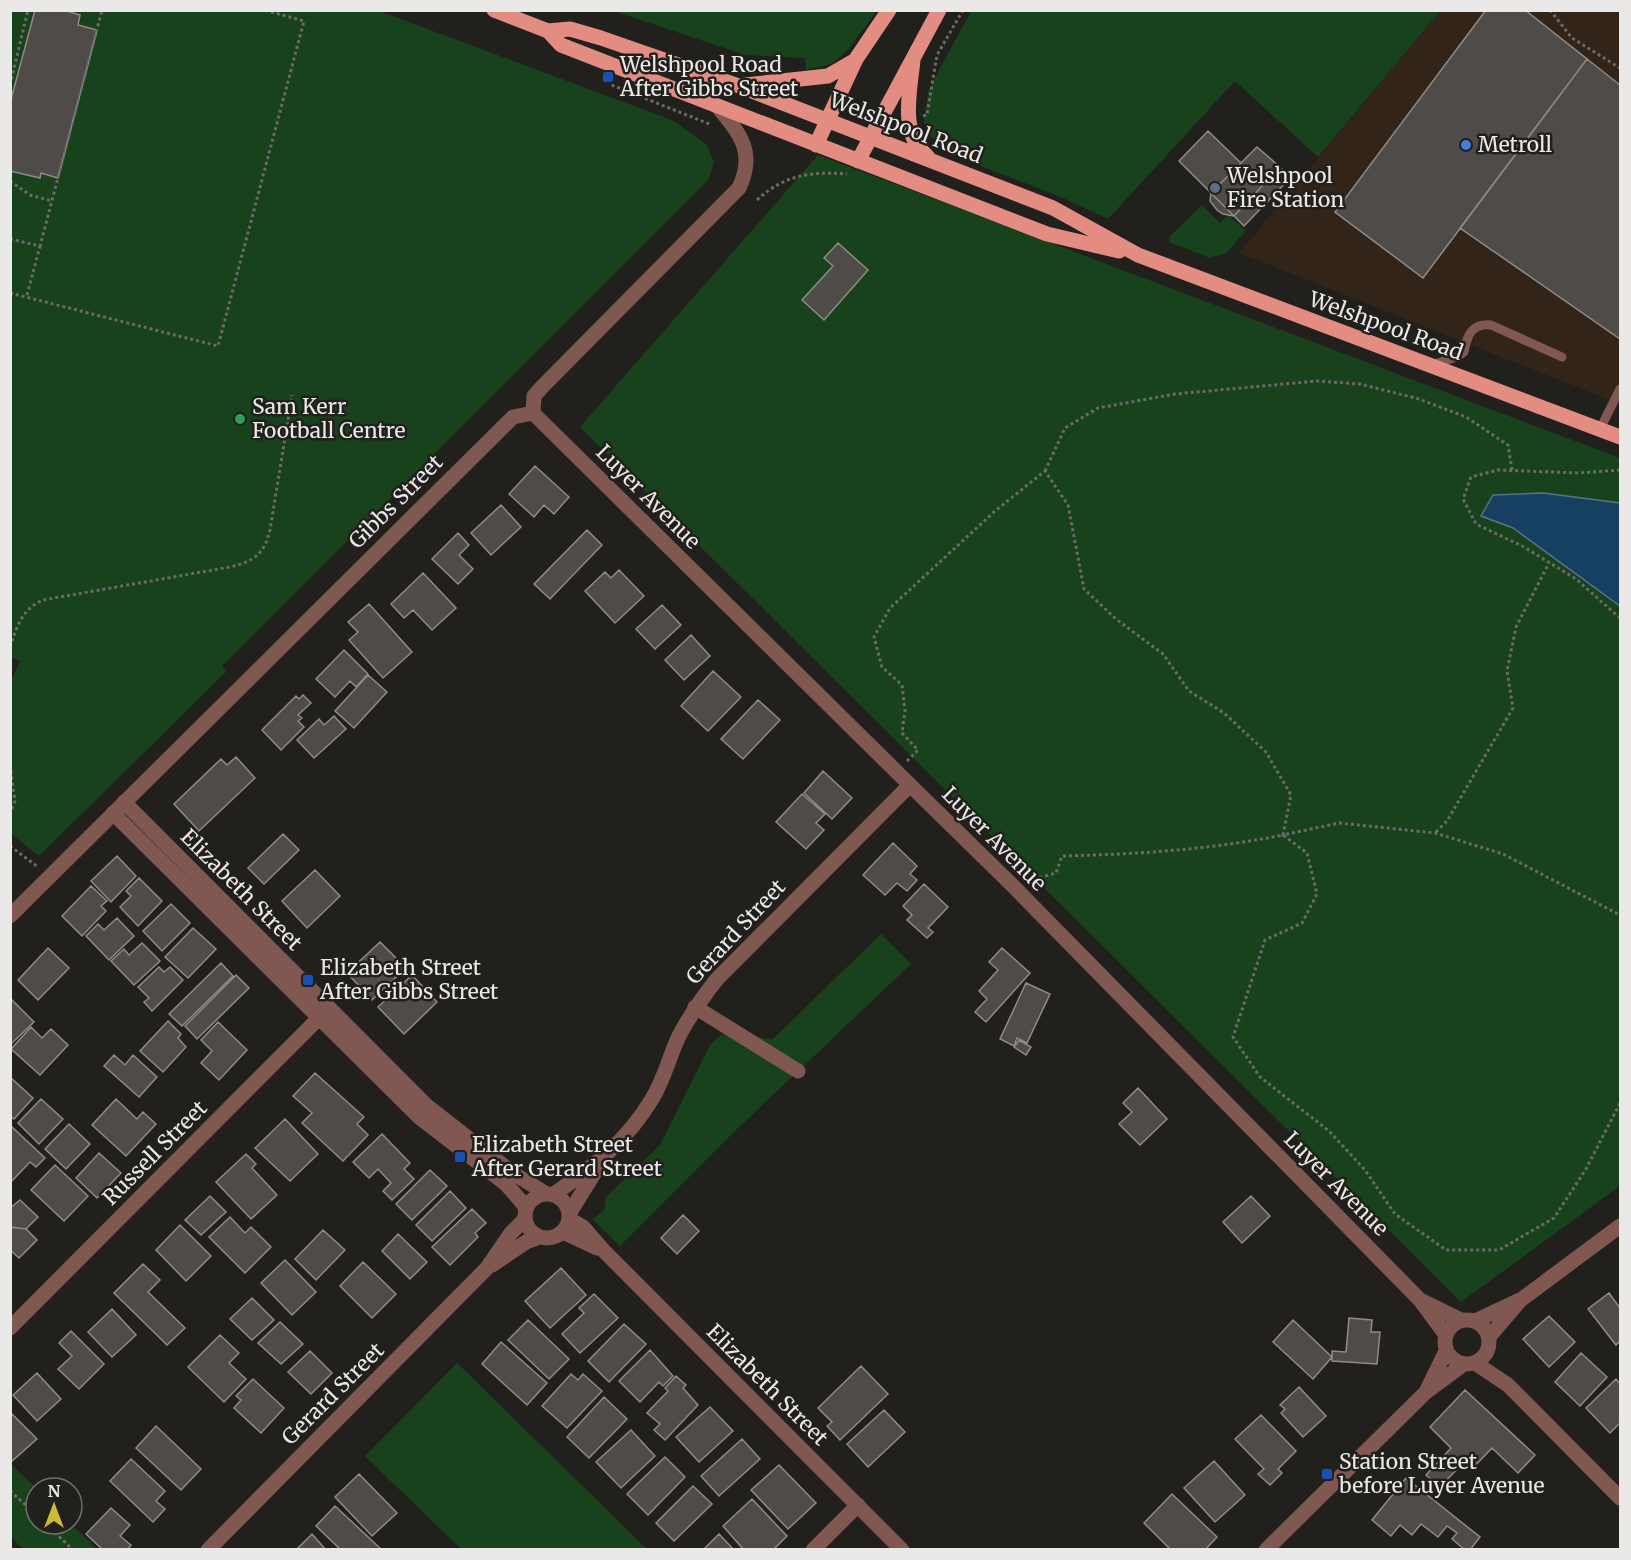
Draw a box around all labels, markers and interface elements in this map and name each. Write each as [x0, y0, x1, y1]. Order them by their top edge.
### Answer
place label: Welshpool Road After Gibbs Street [619, 51, 798, 102]
marker: Welshpool Road After Gibbs Street [601, 70, 615, 84]
street label: Welshpool Road [825, 86, 987, 169]
place label: Metroll [1478, 131, 1552, 158]
marker: Metroll [1459, 138, 1473, 152]
place label: Welshpool Fire Station [1226, 162, 1344, 213]
marker: Welshpool Fire Station [1208, 181, 1222, 195]
street label: Welshpool Road [1305, 285, 1467, 366]
place label: Sam Kerr Football Centre [252, 393, 406, 444]
marker: Sam Kerr Football Centre [233, 412, 247, 426]
street label: Luyer Avenue [590, 439, 706, 555]
street label: Gibbs Street [343, 449, 448, 554]
street label: Luyer Avenue [936, 781, 1052, 897]
street label: Elizabeth Street [175, 823, 308, 956]
street label: Gerard Street [680, 874, 791, 990]
place label: Elizabeth Street After Gibbs Street [319, 954, 498, 1005]
marker: Elizabeth Street After Gibbs Street [301, 973, 315, 987]
street label: Russell Street [97, 1095, 213, 1211]
street label: Luyer Avenue [1278, 1126, 1394, 1242]
place label: Elizabeth Street After Gerard Street [471, 1131, 662, 1182]
marker: Elizabeth Street After Gerard Street [453, 1150, 467, 1164]
street label: Elizabeth Street [701, 1318, 834, 1451]
street label: Gerard Street [276, 1337, 389, 1450]
place label: Station Street before Luyer Avenue [1338, 1448, 1545, 1499]
marker: Station Street before Luyer Avenue [1320, 1467, 1334, 1481]
north arrow [24, 1476, 84, 1536]
text: N [48, 1481, 61, 1501]

